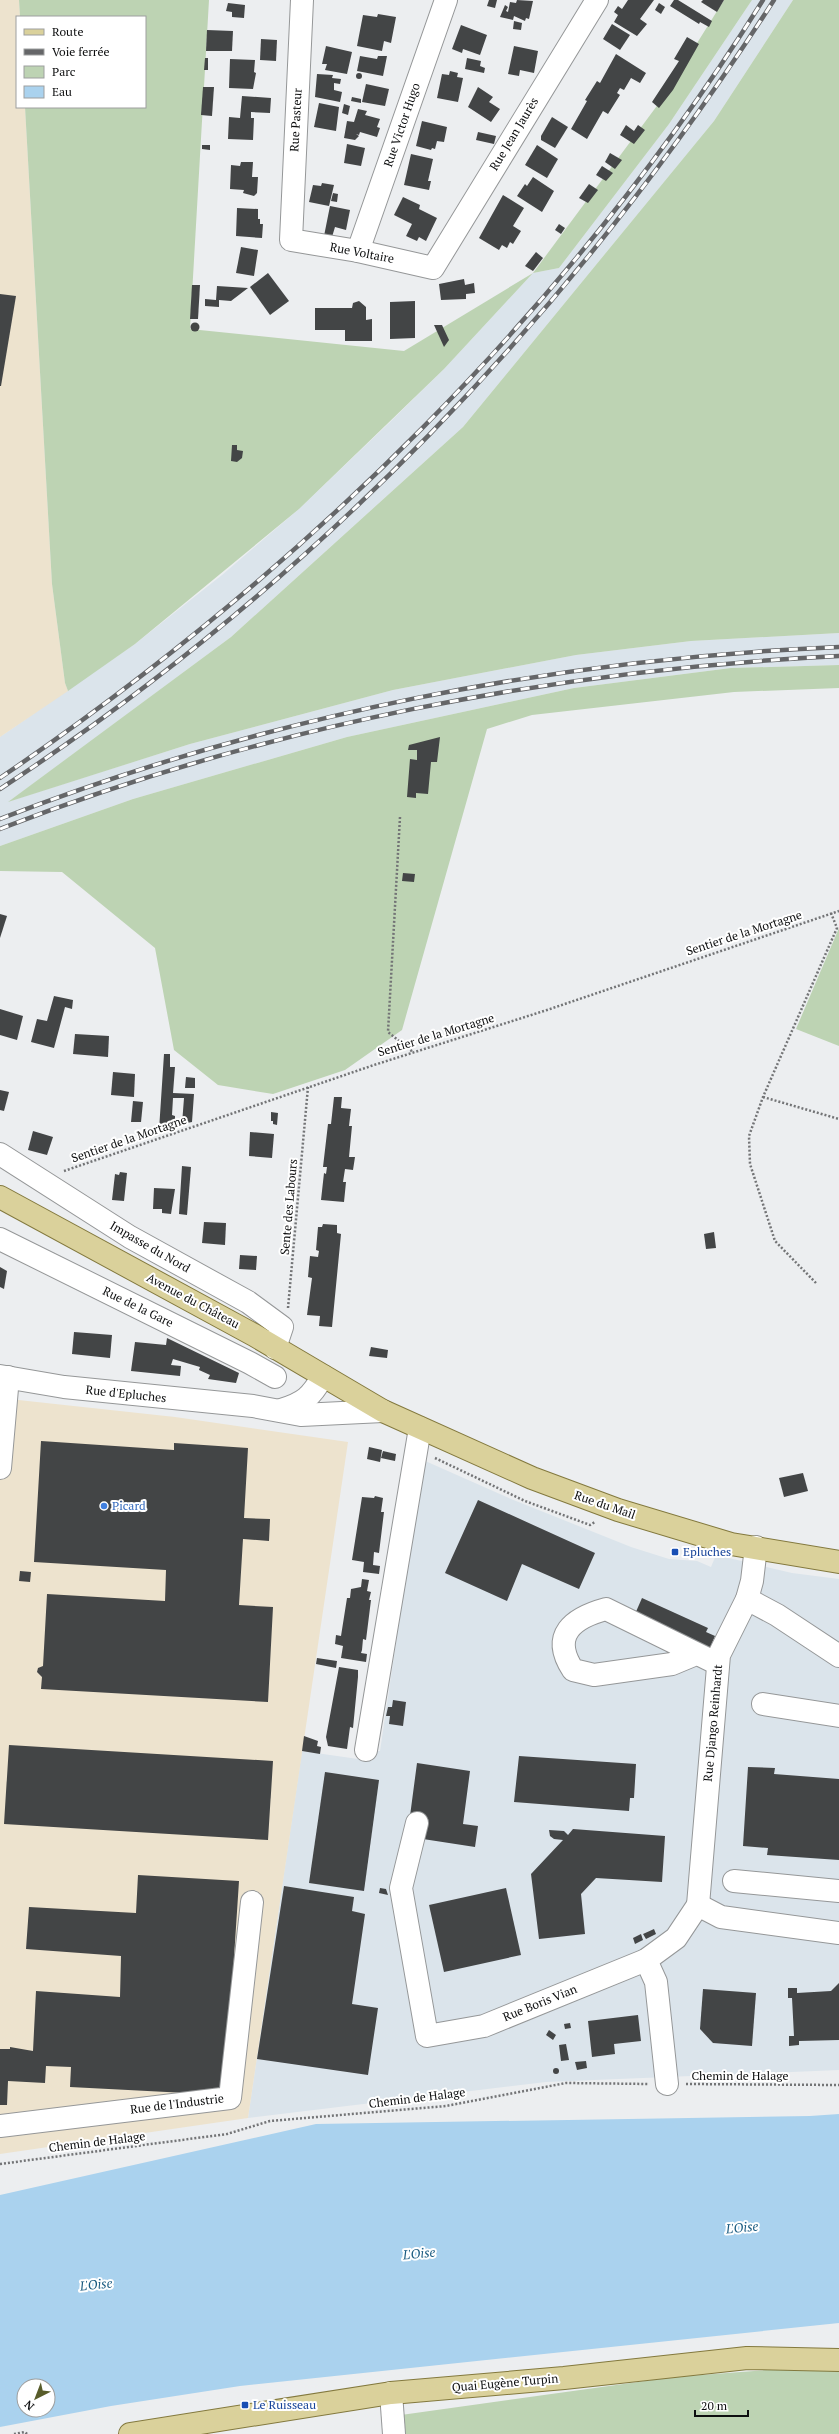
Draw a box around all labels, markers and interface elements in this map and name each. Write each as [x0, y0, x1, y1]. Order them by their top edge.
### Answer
legend [16, 16, 146, 108]
text: Route [52, 24, 83, 39]
text: Voie ferrée [52, 44, 110, 59]
text: Parc [52, 64, 76, 79]
street label: Rue Victor Hugo [380, 81, 423, 169]
text: Eau [52, 84, 72, 99]
street label: Rue Pasteur [286, 87, 305, 152]
street label: Rue Jean Jaurès [486, 94, 541, 173]
street label: Rue Voltaire [329, 239, 396, 266]
street label: Sentier de la Mortagne [684, 907, 804, 958]
street label: Sentier de la Mortagne [376, 1010, 496, 1059]
street label: Sentier de la Mortagne [69, 1112, 189, 1165]
street label: Sente des Labours [277, 1158, 300, 1256]
street label: Impasse du Nord [108, 1218, 193, 1276]
street label: Avenue du Château [144, 1270, 242, 1331]
street label: Rue de la Gare [100, 1283, 176, 1330]
street label: Rue d'Epluches [85, 1382, 167, 1405]
street label: Rue du Mail [573, 1487, 638, 1522]
place label: Picard [112, 1498, 146, 1513]
marker: Picard [99, 1501, 109, 1511]
place label: Epluches [683, 1544, 731, 1559]
marker: Epluches [670, 1547, 680, 1557]
street label: Rue Django Reinhardt [700, 1663, 725, 1782]
street label: Rue Boris Vian [501, 1981, 579, 2024]
street label: Chemin de Halage [691, 2068, 789, 2083]
street label: Chemin de Halage [368, 2084, 466, 2111]
street label: Rue de l'Industrie [129, 2090, 225, 2117]
street label: Chemin de Halage [48, 2128, 146, 2155]
water label: L'Oise [724, 2217, 759, 2237]
water label: L'Oise [401, 2243, 436, 2263]
water label: L'Oise [78, 2273, 113, 2295]
street label: Quai Eugène Turpin [451, 2370, 559, 2395]
north arrow [16, 2378, 56, 2418]
scale bar [695, 2392, 748, 2418]
text: N [21, 2397, 37, 2413]
place label: Le Ruisseau [253, 2397, 316, 2412]
text: 20 m [701, 2398, 728, 2413]
marker: Le Ruisseau [240, 2400, 250, 2410]

